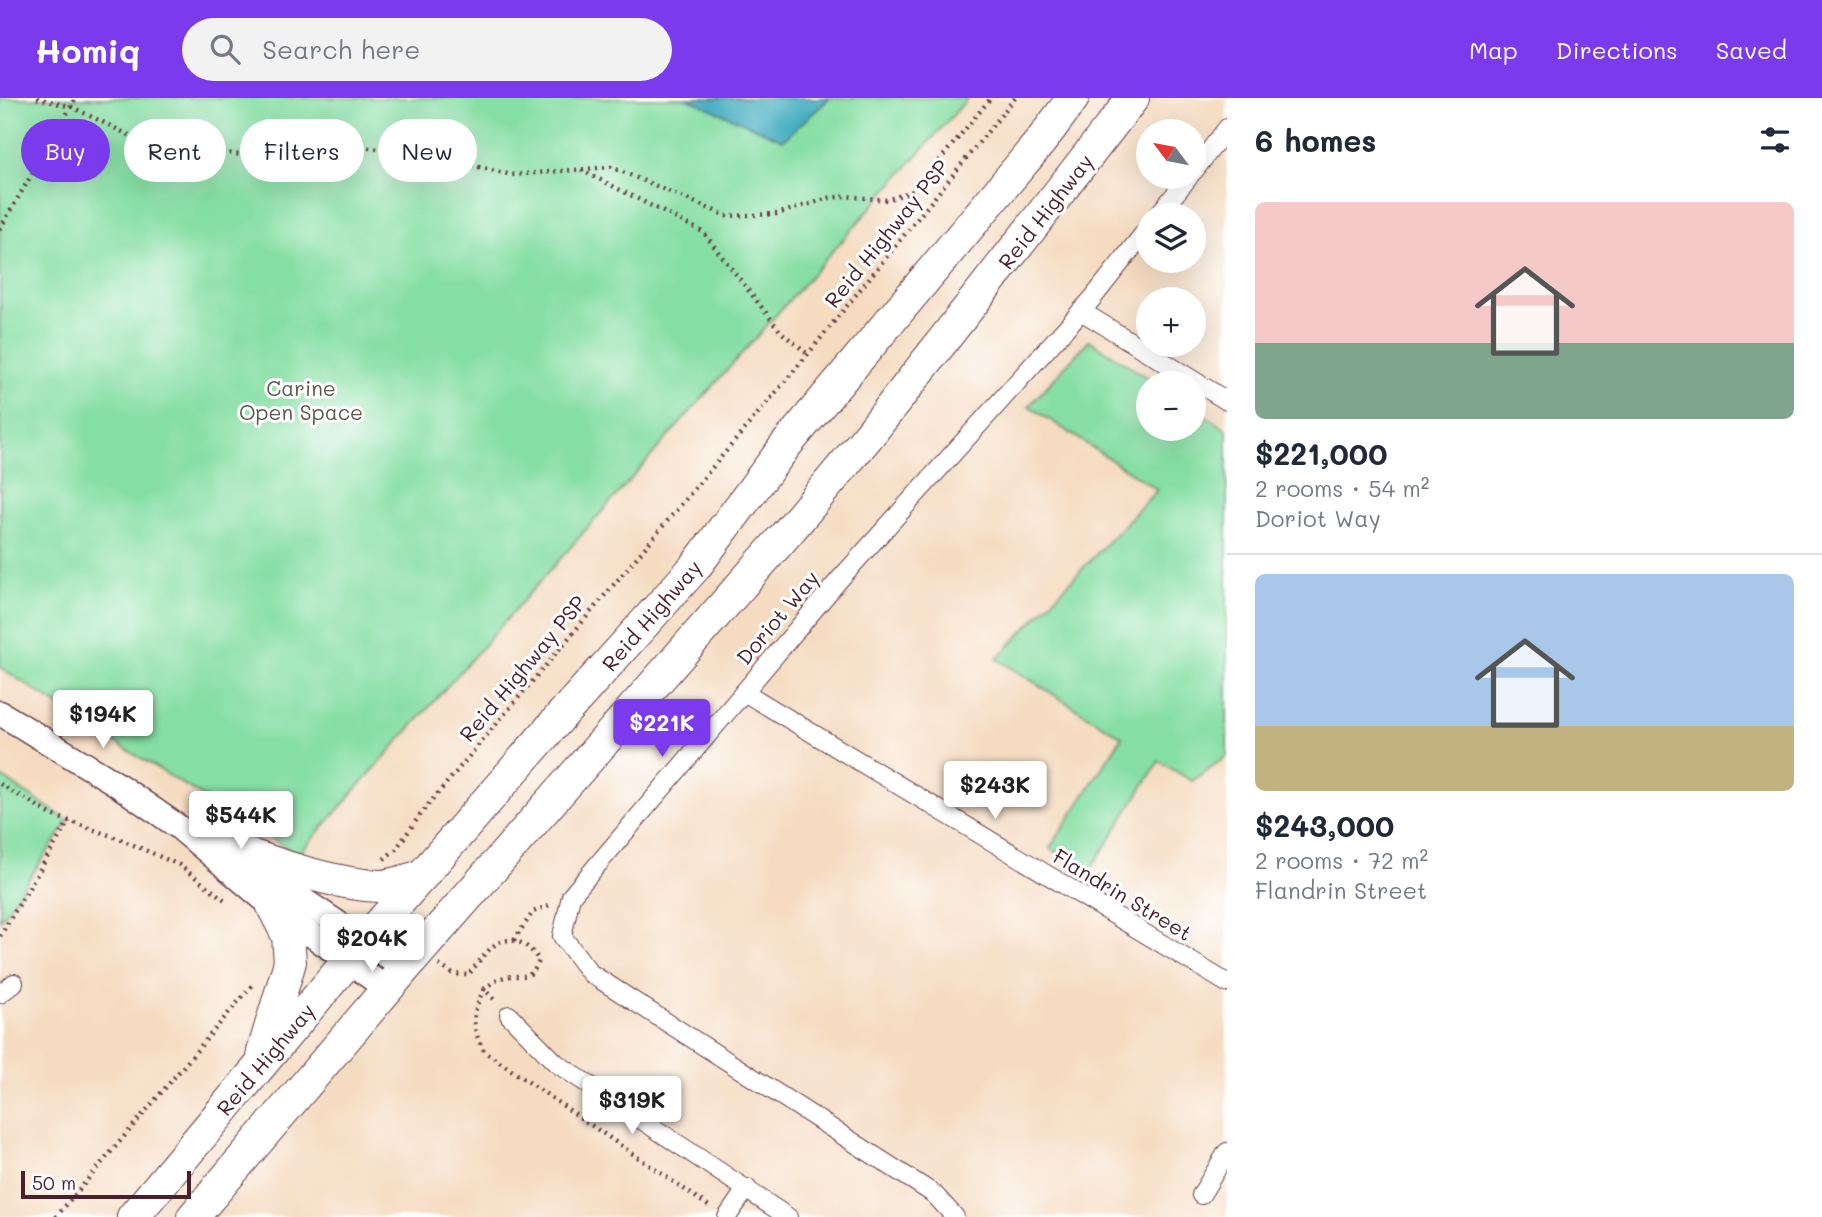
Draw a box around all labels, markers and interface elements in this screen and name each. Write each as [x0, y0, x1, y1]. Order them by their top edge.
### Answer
search box [182, 18, 672, 81]
text: Homiq [35, 28, 140, 71]
icon: search [206, 30, 244, 68]
text: Search here [262, 32, 420, 66]
text: Map [1469, 34, 1518, 65]
text: Directions [1556, 34, 1678, 65]
text: Saved [1716, 34, 1787, 65]
chip: Buy [21, 119, 110, 182]
chip: Rent [124, 119, 226, 182]
chip: Filters [240, 119, 364, 182]
chip: New [378, 119, 477, 182]
north arrow [1136, 119, 1206, 189]
map controls [1136, 119, 1206, 441]
text: 6 homes [1255, 120, 1376, 160]
icon: filters [1756, 121, 1794, 159]
street label: Reid Highway [992, 148, 1098, 274]
street label: Reid Highway PSP [818, 153, 954, 313]
button: layers [1136, 203, 1206, 273]
icon: home [1462, 248, 1588, 374]
button: + [1136, 287, 1206, 357]
button: − [1136, 371, 1206, 441]
park label: Carine Open Space [239, 374, 363, 425]
text: $221,000 [1255, 433, 1387, 473]
text: 2 rooms · 54 m² [1255, 473, 1430, 503]
text: Doriot Way [1255, 503, 1381, 533]
street label: Reid Highway [595, 554, 707, 676]
street label: Doriot Way [730, 564, 824, 670]
street label: Reid Highway PSP [453, 589, 591, 747]
icon: home [1462, 620, 1588, 746]
pin: $194K [54, 690, 152, 750]
text: $194K [69, 698, 137, 728]
pin: $221K [613, 700, 711, 759]
text: $221K [629, 707, 695, 737]
pin: $243K [946, 762, 1044, 821]
text: $243K [960, 769, 1030, 799]
pin: $544K [192, 792, 290, 851]
text: $544K [205, 799, 277, 829]
text: $243,000 [1255, 805, 1394, 845]
street label: Flandrin Street [1049, 842, 1197, 946]
text: 2 rooms · 72 m² [1255, 845, 1428, 875]
text: Flandrin Street [1255, 875, 1427, 905]
pin: $204K [323, 914, 421, 974]
text: $204K [336, 922, 408, 952]
street label: Reid Highway [210, 997, 320, 1121]
pin: $319K [583, 1076, 681, 1136]
text: $319K [598, 1084, 666, 1114]
scale bar [21, 1168, 191, 1200]
text: 50 m [32, 1170, 76, 1195]

